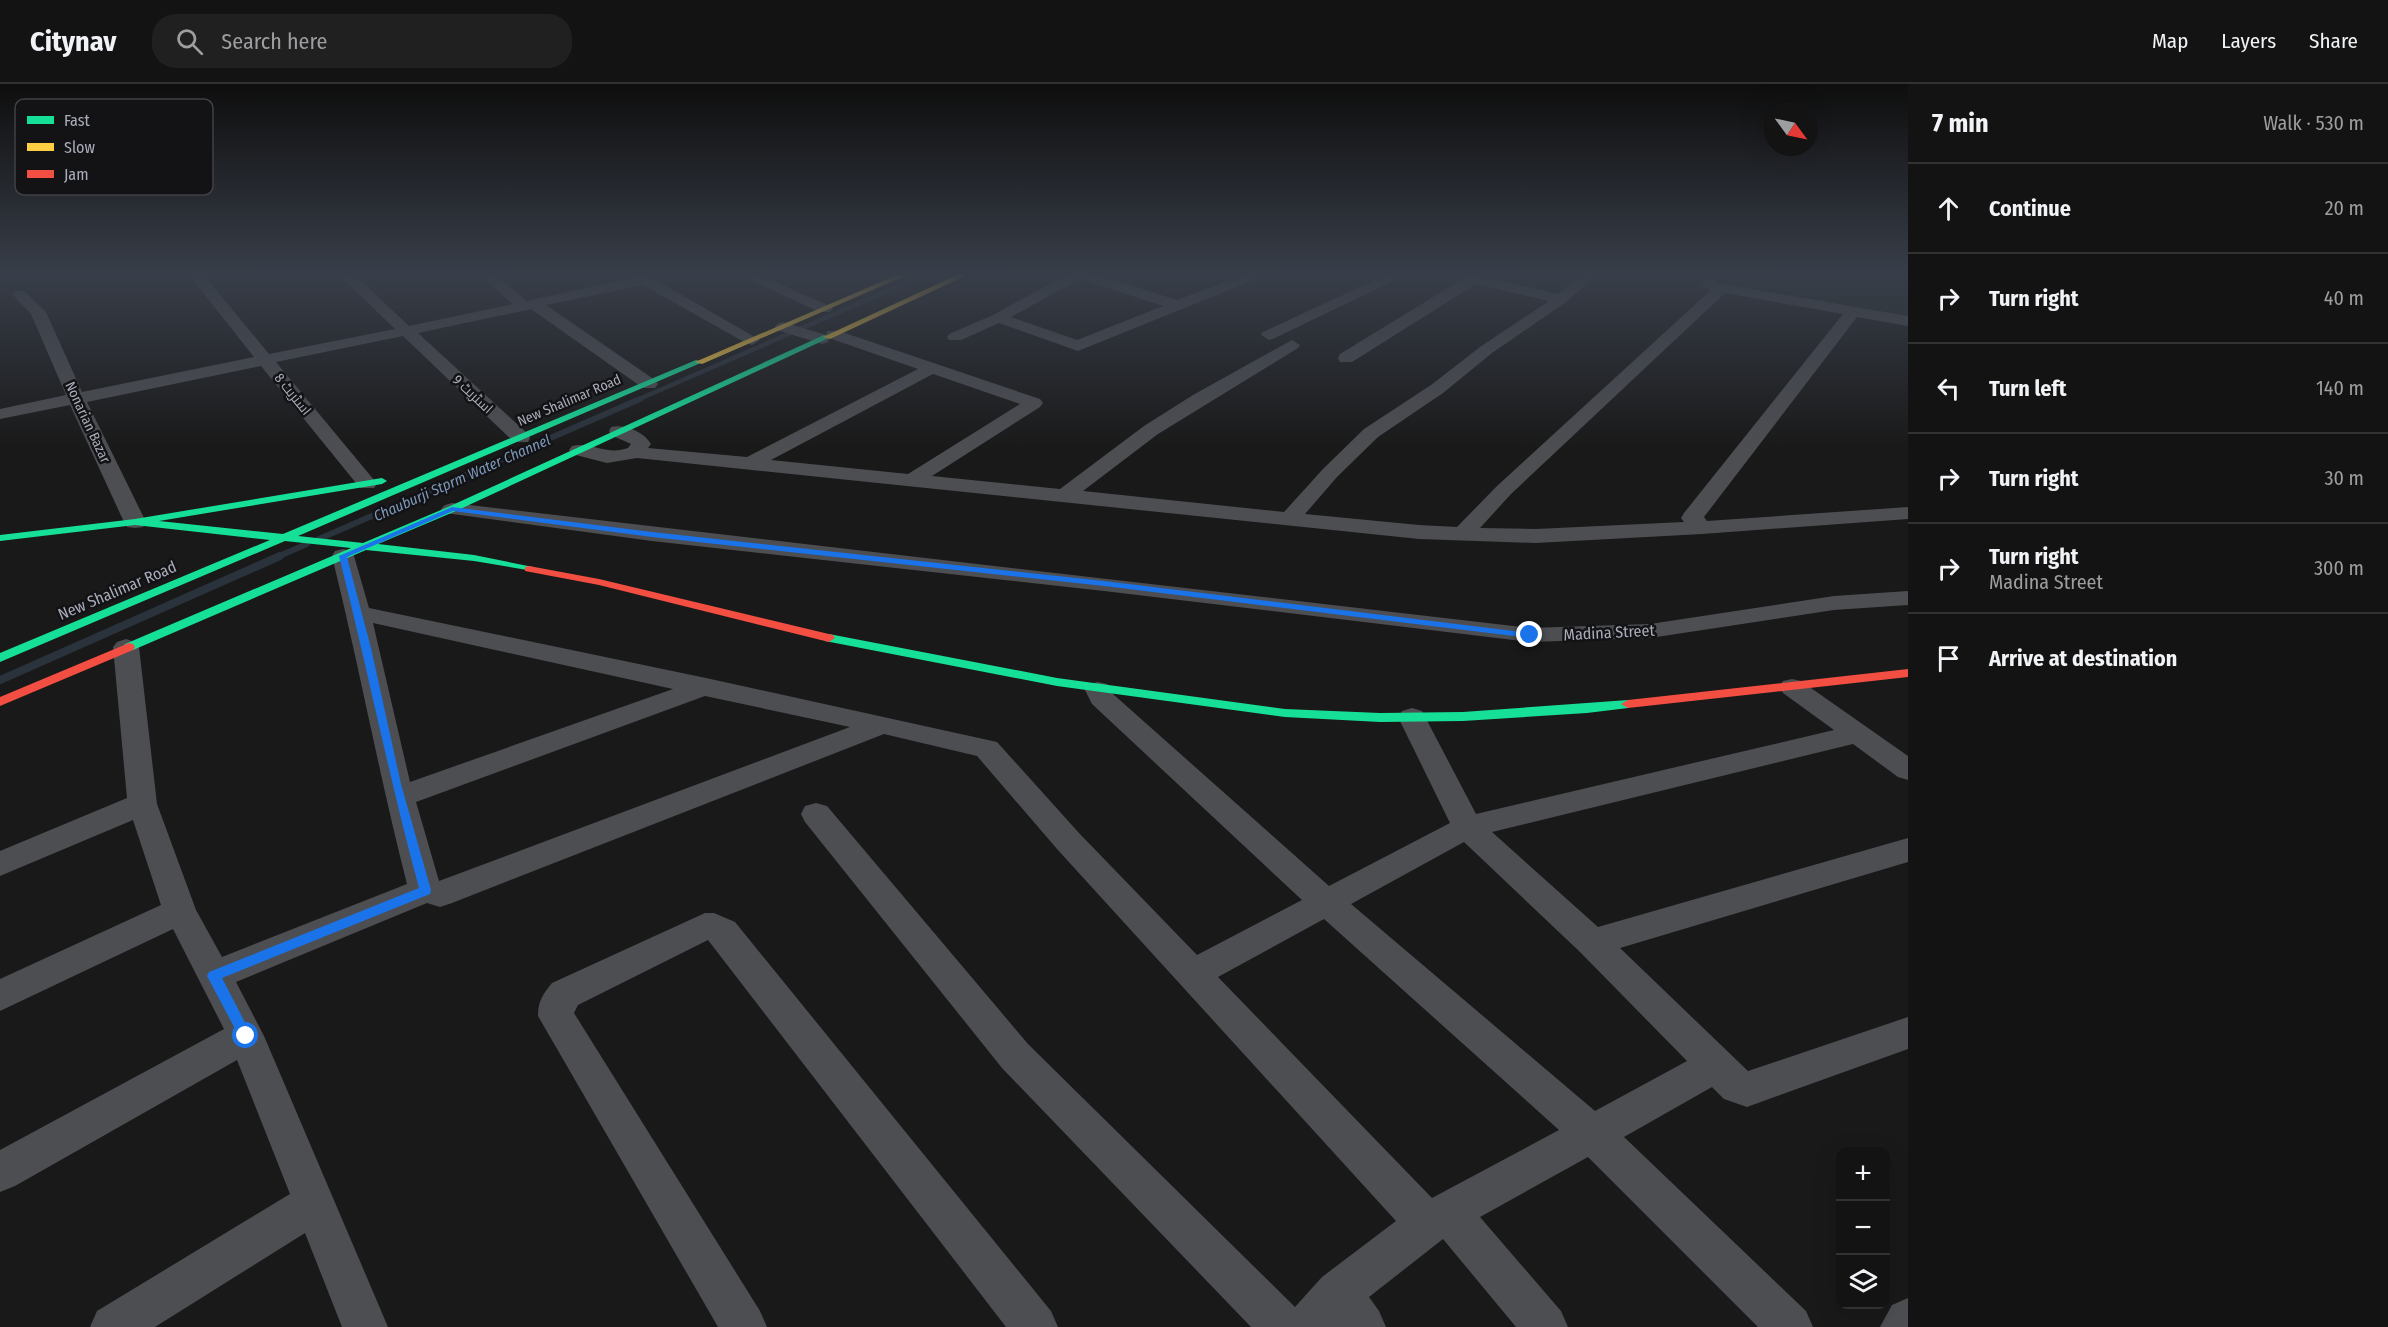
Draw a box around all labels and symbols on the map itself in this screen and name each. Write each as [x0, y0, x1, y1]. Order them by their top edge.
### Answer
legend [15, 99, 213, 195]
north arrow [1764, 102, 1818, 156]
text: Fast [64, 111, 91, 130]
text: Slow [64, 138, 95, 157]
text: Jam [64, 165, 89, 184]
street label: اسٹریٹ 8 [271, 370, 315, 419]
street label: اسٹریٹ 9 [449, 371, 496, 417]
street label: New Shalimar Road [515, 371, 624, 430]
street label: Nonarian Bazar [61, 379, 114, 466]
water label: Chauburji Stprm Water Channel [371, 431, 553, 525]
street label: New Shalimar Road [55, 557, 179, 624]
route end [1516, 621, 1542, 647]
street label: Madina Street [1563, 621, 1656, 644]
route start [232, 1022, 258, 1048]

